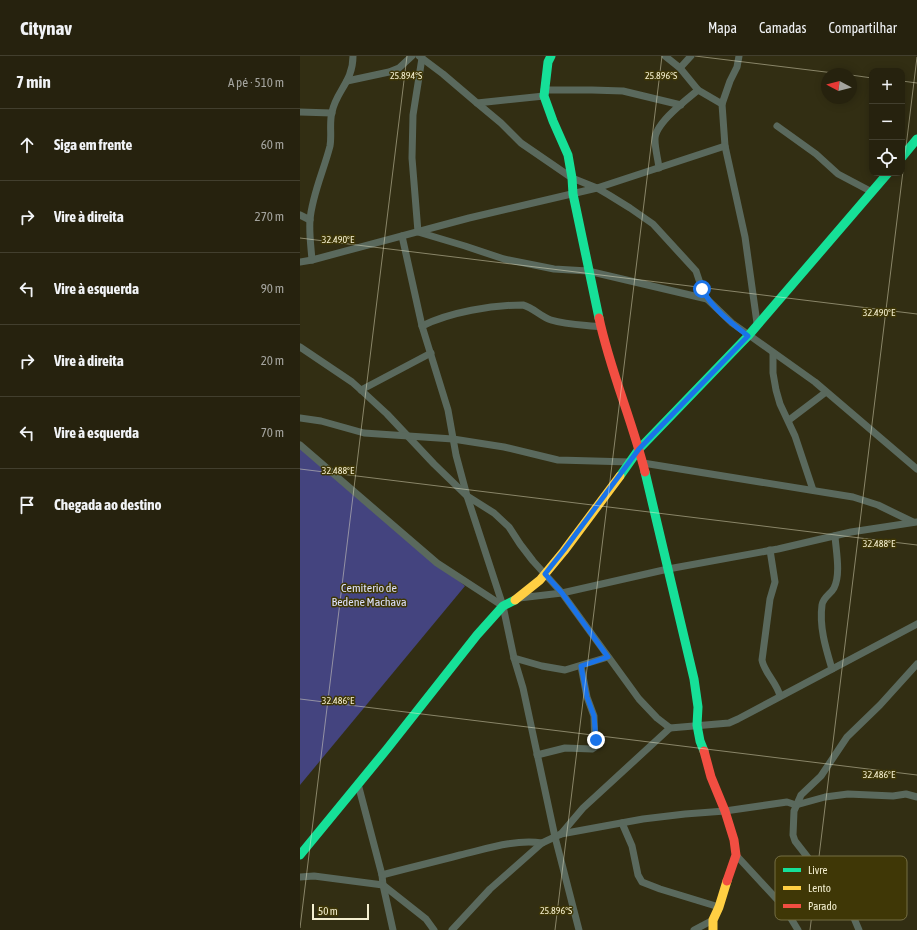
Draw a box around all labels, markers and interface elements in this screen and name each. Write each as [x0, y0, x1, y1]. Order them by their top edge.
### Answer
text: Citynav [20, 17, 72, 39]
text: Mapa [708, 20, 737, 36]
text: Camadas [759, 20, 807, 36]
text: Compartilhar [829, 20, 897, 36]
north arrow [821, 68, 857, 104]
map controls [869, 68, 905, 176]
button: + [869, 68, 905, 104]
text: 25.894°S [390, 70, 422, 81]
text: 25.896°S [645, 70, 677, 81]
text: 7 min [16, 72, 51, 92]
text: A pé · 510 m [228, 75, 284, 90]
button: − [869, 104, 905, 140]
icon: ahead [16, 134, 38, 156]
text: Siga em frente [54, 136, 132, 153]
text: 60 m [261, 137, 284, 152]
button: locate [869, 140, 905, 176]
icon: right [16, 206, 38, 228]
text: Vire à direita [54, 208, 124, 225]
text: 270 m [255, 209, 284, 224]
text: 32.490°E [322, 234, 355, 245]
icon: left [16, 278, 38, 300]
text: Vire à esquerda [54, 280, 139, 297]
route start [693, 280, 711, 298]
text: 90 m [261, 281, 284, 296]
text: 32.490°E [863, 307, 896, 318]
icon: right [16, 350, 38, 372]
text: Vire à direita [54, 352, 124, 369]
text: 20 m [261, 353, 284, 368]
icon: left [16, 422, 38, 444]
text: Vire à esquerda [54, 424, 139, 441]
text: 70 m [261, 425, 284, 440]
text: 32.488°E [322, 465, 355, 476]
icon: arrive [16, 494, 38, 516]
text: Chegada ao destino [54, 496, 162, 513]
text: 32.488°E [863, 538, 896, 549]
park label: Cemiterio de Bedene Machava [332, 581, 407, 609]
text: 32.486°E [322, 695, 355, 706]
route end [587, 731, 605, 749]
text: 32.486°E [863, 769, 896, 780]
legend [775, 856, 907, 920]
text: Livre [808, 864, 828, 876]
text: Lento [808, 882, 831, 894]
text: Parado [808, 900, 837, 912]
scale bar [312, 902, 369, 921]
text: 50 m [318, 905, 338, 917]
text: 25.896°S [540, 905, 572, 916]

